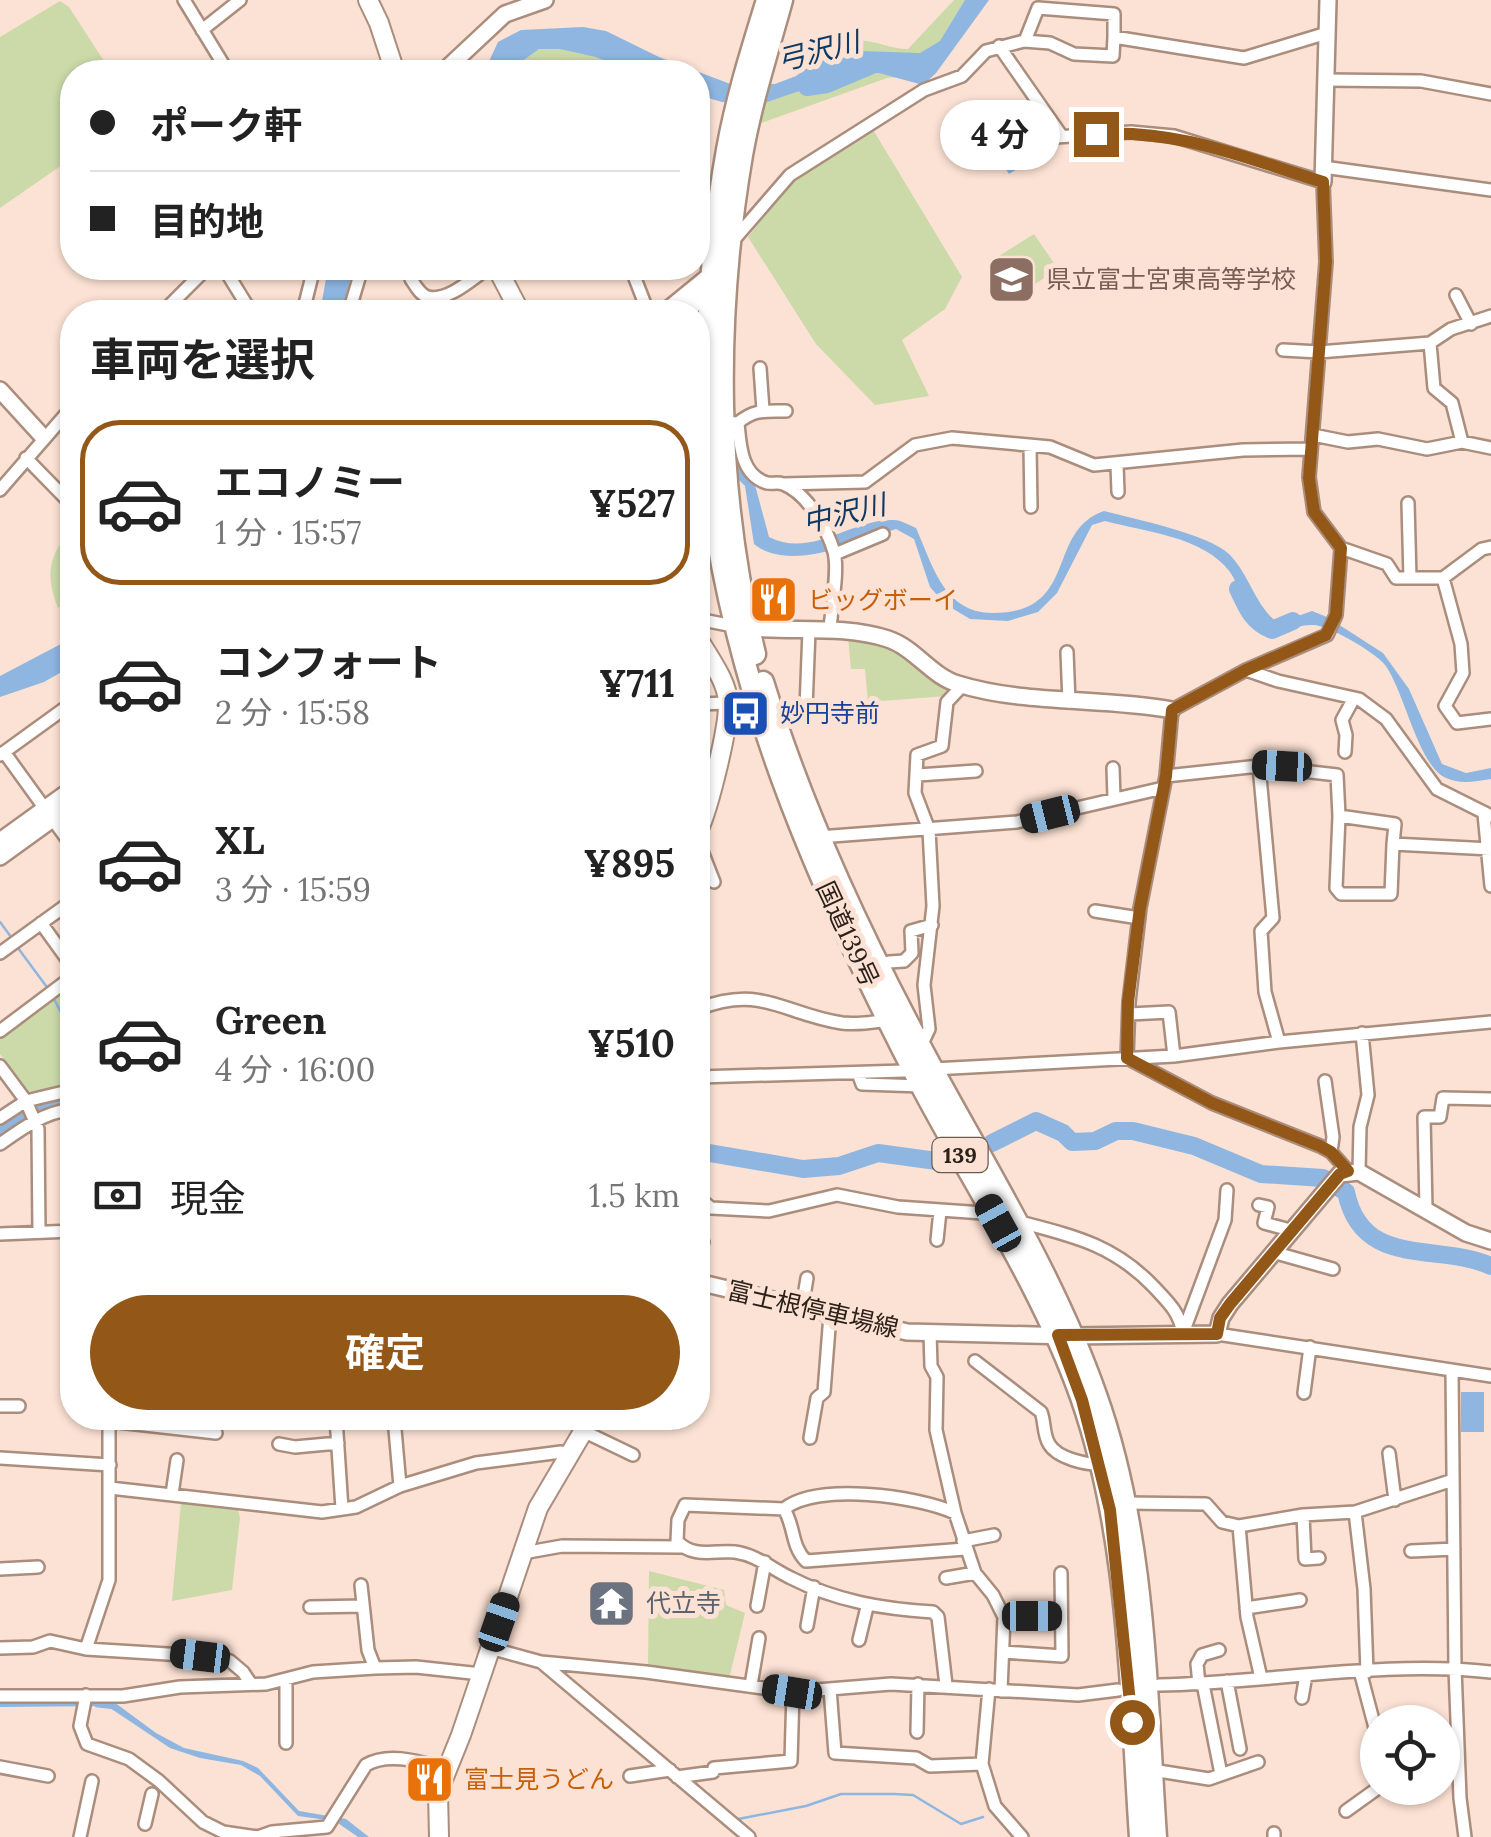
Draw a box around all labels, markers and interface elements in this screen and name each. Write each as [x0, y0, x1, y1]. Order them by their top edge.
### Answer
water label: 弓沢川 [773, 23, 866, 79]
callout: 4 分 [941, 99, 1061, 169]
text: ポーク軒 [150, 101, 302, 149]
route end [1074, 112, 1119, 157]
text: 4 分 [971, 114, 1029, 155]
text: 目的地 [150, 197, 264, 245]
school or university icon: 県立富士宮東高等学校 [985, 253, 1037, 305]
place label: 県立富士宮東高等学校 [1046, 263, 1296, 295]
text: 車両を選択 [90, 331, 315, 388]
icon: car [95, 458, 185, 548]
text: エコノミー [215, 458, 405, 506]
text: ¥527 [589, 479, 675, 527]
water label: 中沢川 [799, 485, 892, 540]
text: 1 分 · 15:57 [215, 512, 361, 553]
restaurant icon: ビッグボーイ [747, 574, 799, 626]
place label: ビッグボーイ [808, 584, 958, 616]
icon: car [95, 638, 185, 728]
text: コンフォート [215, 638, 442, 686]
text: ¥711 [599, 659, 675, 707]
bus stop icon: 妙円寺前 [719, 687, 771, 739]
text: 2 分 · 15:58 [215, 692, 370, 733]
place label: 妙円寺前 [780, 697, 880, 729]
car [1251, 749, 1313, 783]
car [1017, 792, 1083, 836]
text: XL [215, 816, 265, 864]
icon: car [95, 818, 185, 908]
text: ¥895 [583, 839, 675, 887]
text: 3 分 · 15:59 [215, 869, 371, 910]
street label: 国道139号 [810, 876, 886, 992]
text: Green [215, 996, 327, 1044]
icon: car [95, 998, 185, 1088]
text: ¥510 [587, 1019, 675, 1067]
text: 4 分 · 16:00 [215, 1049, 375, 1090]
road number: 139 [932, 1138, 988, 1172]
icon: cash [90, 1168, 145, 1223]
text: 現金 [170, 1174, 246, 1222]
text: 1.5 km [589, 1175, 680, 1216]
car [970, 1189, 1026, 1257]
street label: 富士根停車場線 [724, 1274, 902, 1344]
button: 確定 [90, 1295, 680, 1410]
temple icon: 代立寺 [585, 1577, 637, 1629]
place label: 代立寺 [646, 1587, 721, 1619]
car [475, 1589, 523, 1655]
car [1002, 1601, 1062, 1631]
car [168, 1637, 232, 1675]
car [760, 1672, 824, 1712]
route start [1110, 1700, 1155, 1745]
map controls [1360, 1705, 1460, 1805]
button: locate [1360, 1705, 1460, 1805]
restaurant icon: 富士見うどん [403, 1753, 455, 1805]
place label: 富士見うどん [464, 1763, 614, 1795]

